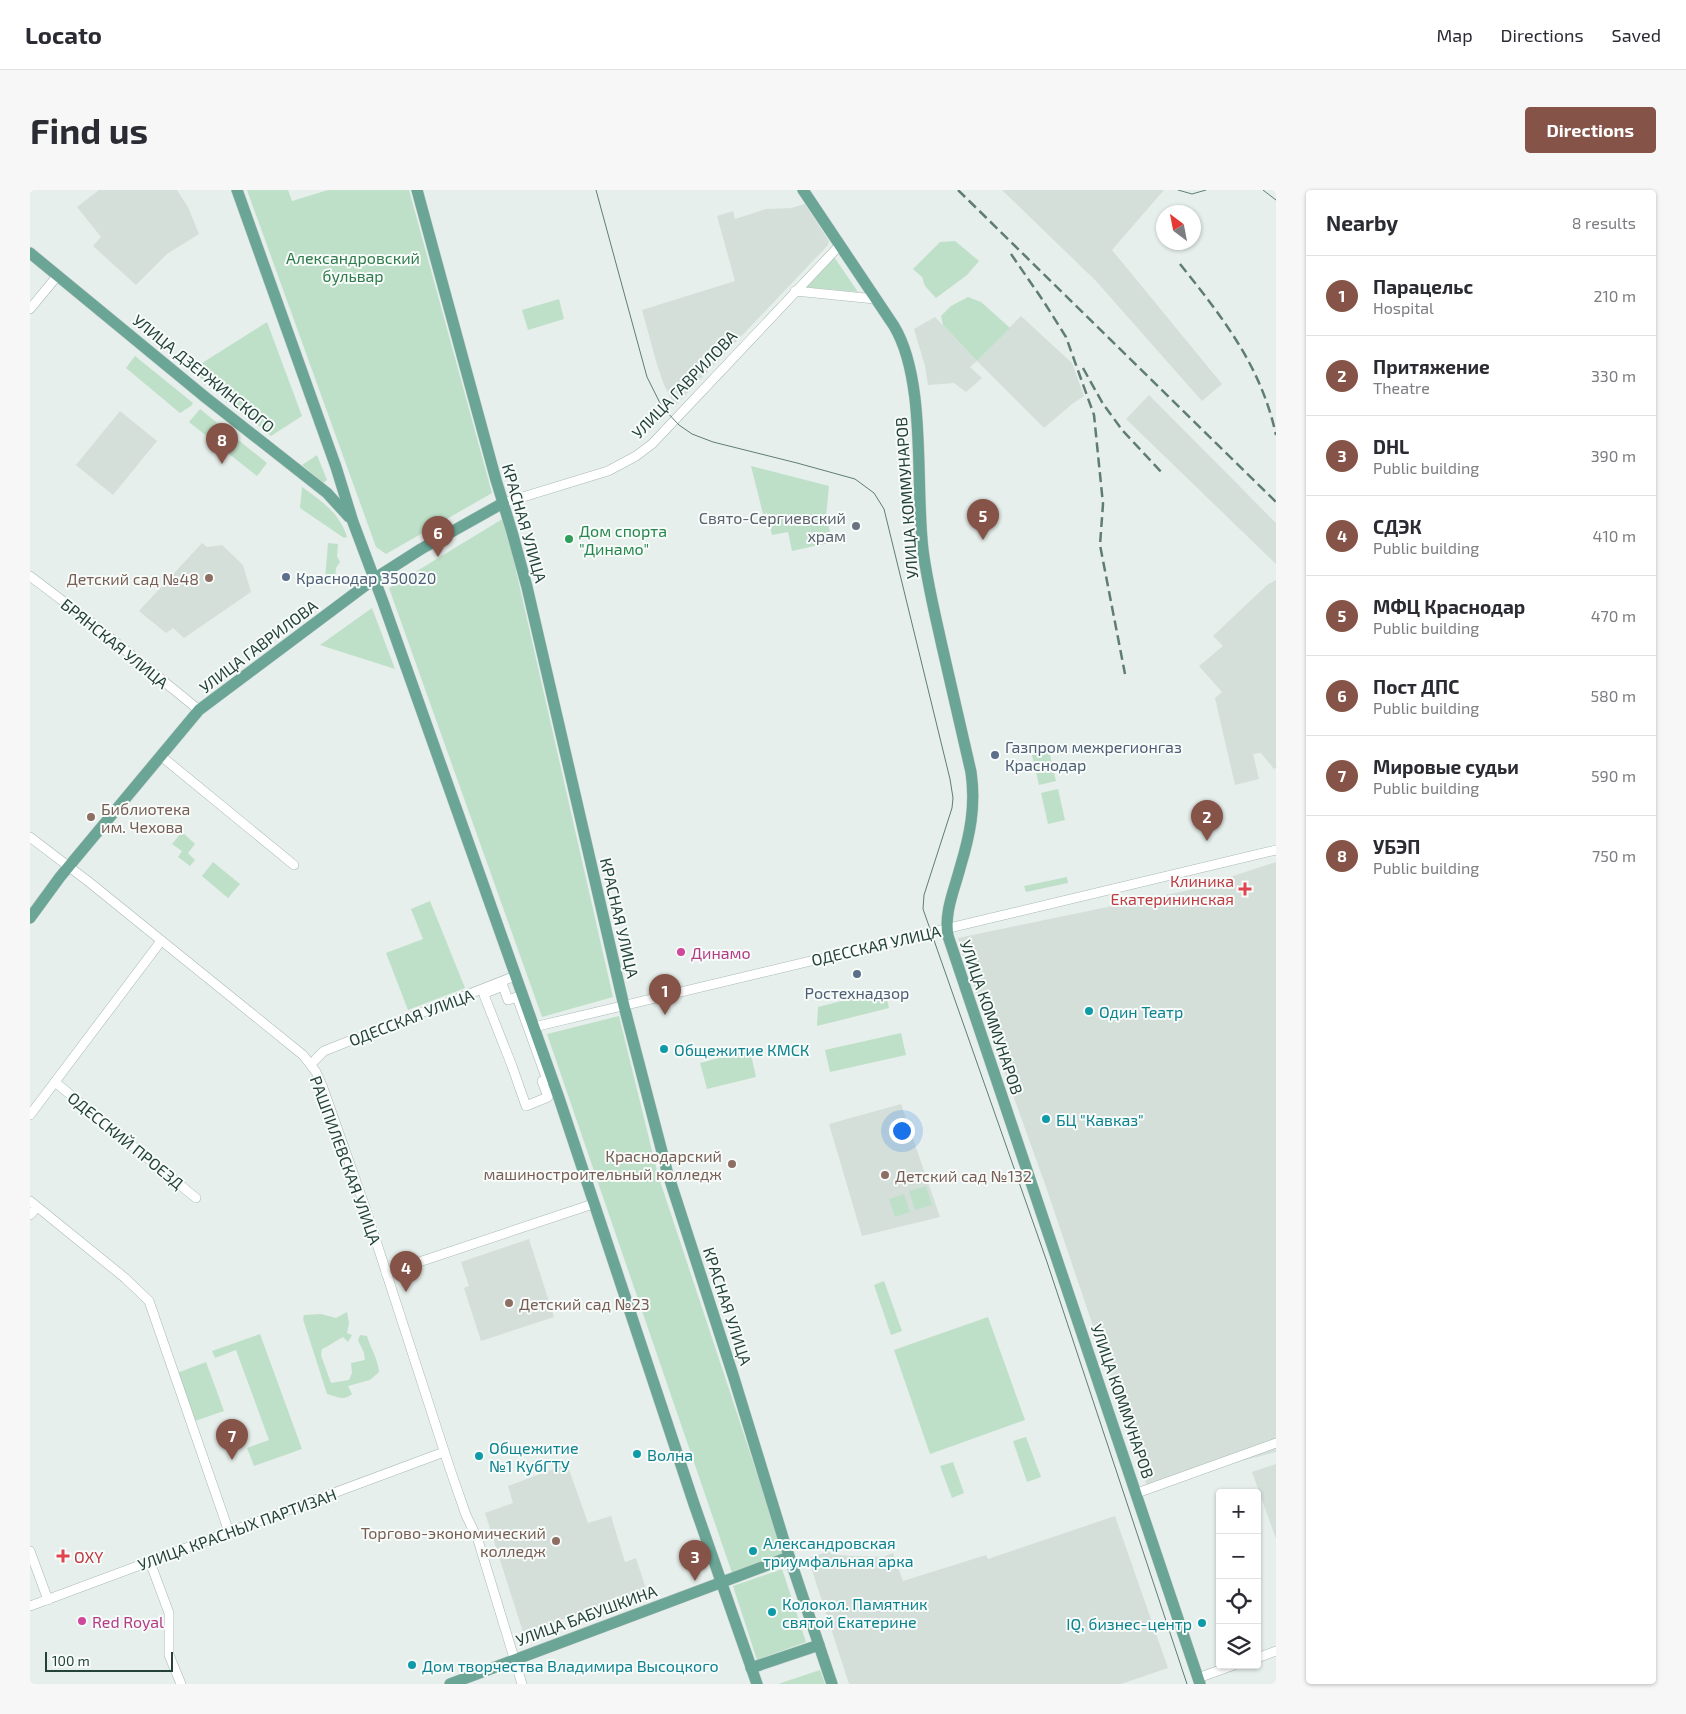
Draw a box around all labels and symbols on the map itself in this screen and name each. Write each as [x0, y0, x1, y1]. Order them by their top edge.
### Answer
north arrow [1156, 205, 1201, 250]
park label: Александровский бульвар [286, 248, 420, 286]
street label: УЛИЦА ДЗЕРЖИНСКОГО [129, 310, 279, 436]
street label: УЛИЦА ГАВРИЛОВА [628, 326, 740, 442]
street label: УЛИЦА КОММУНАРОВ [891, 416, 921, 580]
pin: 8 [206, 423, 238, 464]
street label: КРАСНАЯ УЛИЦА [499, 461, 551, 585]
pin: 5 [967, 499, 999, 540]
place label: Свято-Сергиевский храм [699, 508, 846, 545]
pin: 6 [422, 516, 454, 557]
marker: Свято-Сергиевский храм [850, 520, 862, 532]
place label: Дом спорта "Динамо" [579, 521, 667, 558]
marker: Дом спорта "Динамо" [563, 533, 575, 545]
place label: Краснодар 350020 [296, 568, 436, 587]
place label: Детский сад №48 [67, 569, 199, 588]
marker: Краснодар 350020 [280, 571, 292, 583]
marker: Детский сад №48 [203, 572, 215, 584]
street label: БРЯНСКАЯ УЛИЦА [58, 594, 172, 692]
street label: УЛИЦА ГАВРИЛОВА [195, 595, 321, 697]
place label: Газпром межрегионгаз Краснодар [1005, 737, 1182, 774]
marker: Газпром межрегионгаз Краснодар [989, 749, 1001, 761]
place label: Библиотека им. Чехова [101, 799, 190, 836]
pin: 2 [1191, 800, 1223, 841]
marker: Библиотека им. Чехова [85, 811, 97, 823]
street label: КРАСНАЯ УЛИЦА [597, 856, 643, 980]
place label: Клиника Екатерининская [1111, 871, 1234, 908]
marker: Клиника Екатерининская [1238, 882, 1252, 896]
street label: ОДЕССКАЯ УЛИЦА [809, 921, 943, 969]
street label: УЛИЦА КОММУНАРОВ [957, 937, 1027, 1097]
place label: Динамо [691, 943, 751, 962]
marker: Динамо [675, 946, 687, 958]
marker: Ростехнадзор [851, 968, 863, 980]
pin: 1 [649, 974, 681, 1015]
place label: Ростехнадзор [805, 983, 909, 1002]
street label: ОДЕССКАЯ УЛИЦА [346, 984, 476, 1050]
place label: Один Театр [1099, 1002, 1183, 1021]
marker: Один Театр [1083, 1005, 1095, 1017]
place label: Общежитие КМСК [674, 1040, 810, 1059]
marker: Общежитие КМСК [658, 1043, 670, 1055]
street label: РАШПИЛЕВСКАЯ УЛИЦА [307, 1073, 385, 1247]
street label: ОДЕССКИЙ ПРОЕЗД [64, 1088, 188, 1192]
place label: БЦ "Кавказ" [1056, 1110, 1144, 1129]
marker: БЦ "Кавказ" [1040, 1113, 1052, 1125]
your location [889, 1118, 915, 1144]
place label: Краснодарский машиностроительный колледж [483, 1146, 722, 1183]
marker: Краснодарский машиностроительный колледж [726, 1158, 738, 1170]
place label: Детский сад №132 [895, 1166, 1032, 1185]
marker: Детский сад №132 [879, 1169, 891, 1181]
street label: КРАСНАЯ УЛИЦА [700, 1245, 756, 1367]
pin: 4 [390, 1251, 422, 1292]
place label: Детский сад №23 [519, 1294, 650, 1313]
marker: Детский сад №23 [503, 1297, 515, 1309]
street label: УЛИЦА КОММУНАРОВ [1088, 1321, 1158, 1481]
pin: 7 [216, 1419, 248, 1460]
place label: Общежитие №1 КубГТУ [489, 1438, 579, 1476]
place label: Волна [647, 1445, 693, 1464]
marker: Волна [631, 1448, 643, 1460]
marker: Общежитие №1 КубГТУ [473, 1450, 485, 1462]
street label: УЛИЦА КРАСНЫХ ПАРТИЗАН [135, 1484, 339, 1574]
place label: Торгово-экономический колледж [361, 1523, 546, 1560]
place label: Александровская триумфальная арка [763, 1533, 914, 1571]
marker: Торгово-экономический колледж [550, 1535, 562, 1547]
pin: 3 [679, 1540, 711, 1581]
marker: Александровская триумфальная арка [747, 1545, 759, 1557]
place label: OXY [74, 1547, 103, 1566]
marker: OXY [56, 1549, 70, 1563]
street label: УЛИЦА БАБУШКИНА [513, 1581, 659, 1649]
place label: Колокол. Памятник святой Екатерине [782, 1594, 928, 1631]
marker: Колокол. Памятник святой Екатерине [766, 1606, 778, 1618]
place label: Red Royal [92, 1612, 164, 1631]
place label: IQ, бизнес-центр [1066, 1614, 1192, 1634]
marker: Red Royal [76, 1615, 88, 1627]
marker: IQ, бизнес-центр [1196, 1617, 1208, 1629]
scale bar [45, 1649, 172, 1672]
place label: Дом творчества Владимира Высоцкого [422, 1656, 719, 1675]
marker: Дом творчества Владимира Высоцкого [406, 1659, 418, 1671]

